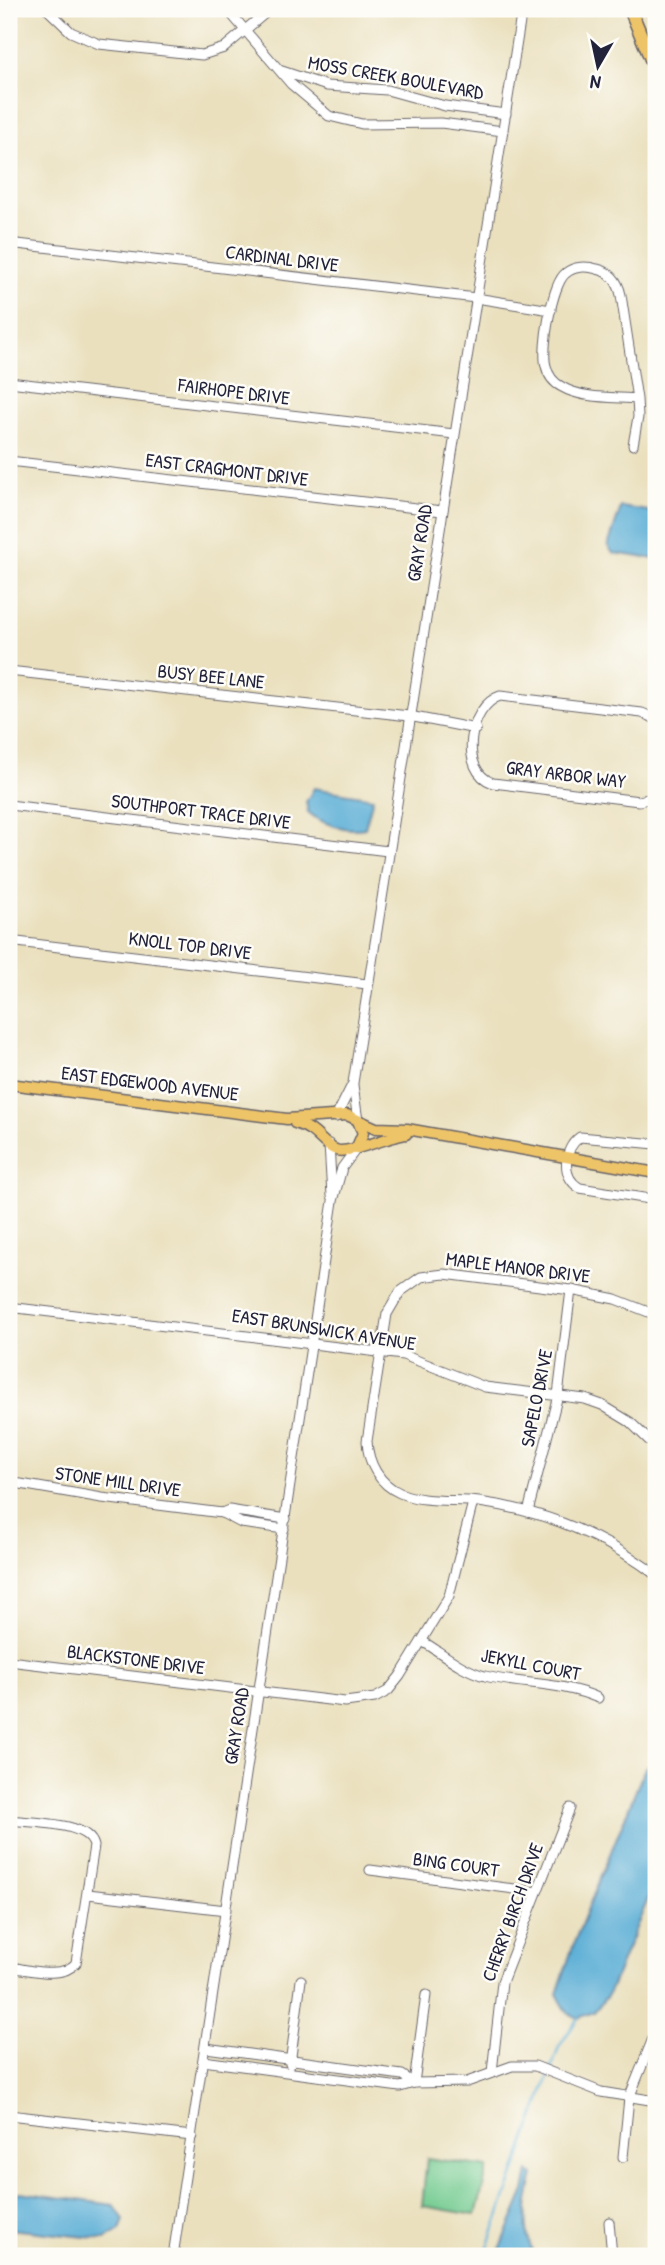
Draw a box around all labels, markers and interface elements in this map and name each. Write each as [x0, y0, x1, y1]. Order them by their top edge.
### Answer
north arrow [564, 32, 634, 102]
street label: MOSS CREEK BOULEVARD [306, 49, 486, 105]
text: N [588, 69, 602, 96]
street label: CARDINAL DRIVE [224, 238, 341, 278]
street label: FAIRHOPE DRIVE [176, 371, 292, 411]
street label: EAST CRAGMONT DRIVE [144, 446, 310, 492]
street label: GRAY ROAD [400, 503, 438, 583]
street label: BUSY BEE LANE [156, 657, 266, 695]
street label: GRAY ARBOR WAY [505, 754, 628, 794]
street label: SOUTHPORT TRACE DRIVE [110, 787, 293, 835]
street label: KNOLL TOP DRIVE [127, 925, 253, 965]
street label: EAST EDGEWOOD AVENUE [60, 1059, 241, 1107]
street label: MAPLE MANOR DRIVE [444, 1245, 592, 1289]
street label: EAST BRUNSWICK AVENUE [230, 1302, 418, 1356]
street label: SAPELO DRIVE [514, 1346, 558, 1449]
street label: STONE MILL DRIVE [54, 1459, 183, 1503]
street label: BLACKSTONE DRIVE [66, 1638, 207, 1680]
street label: JEKYLL COURT [479, 1642, 584, 1687]
street label: GRAY ROAD [217, 1686, 255, 1766]
street label: CHERRY BIRCH DRIVE [475, 1839, 549, 1985]
street label: BING COURT [411, 1845, 502, 1883]

